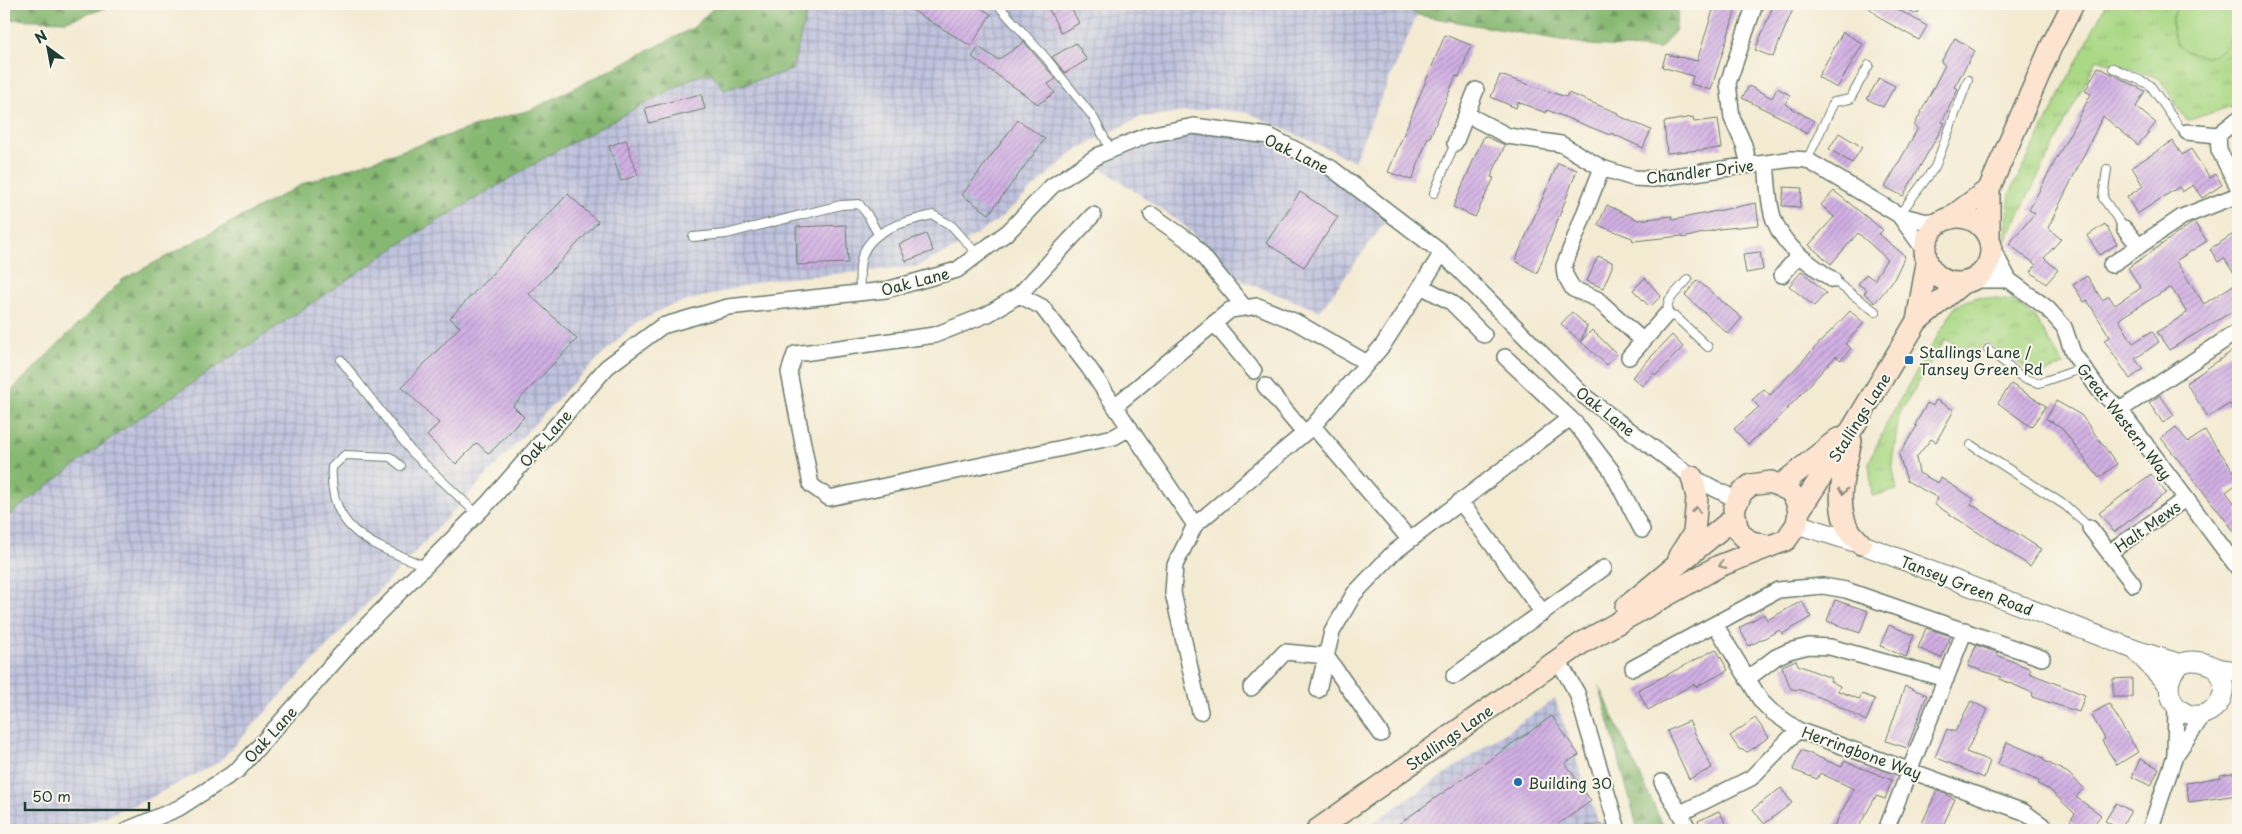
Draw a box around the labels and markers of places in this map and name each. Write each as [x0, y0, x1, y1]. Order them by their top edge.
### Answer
place label: Stallings Lane / Tansey Green Rd [1919, 340, 2043, 380]
marker: Stallings Lane / Tansey Green Rd [1903, 354, 1915, 366]
place label: Building 30 [1528, 771, 1612, 794]
marker: Building 30 [1512, 776, 1524, 788]

